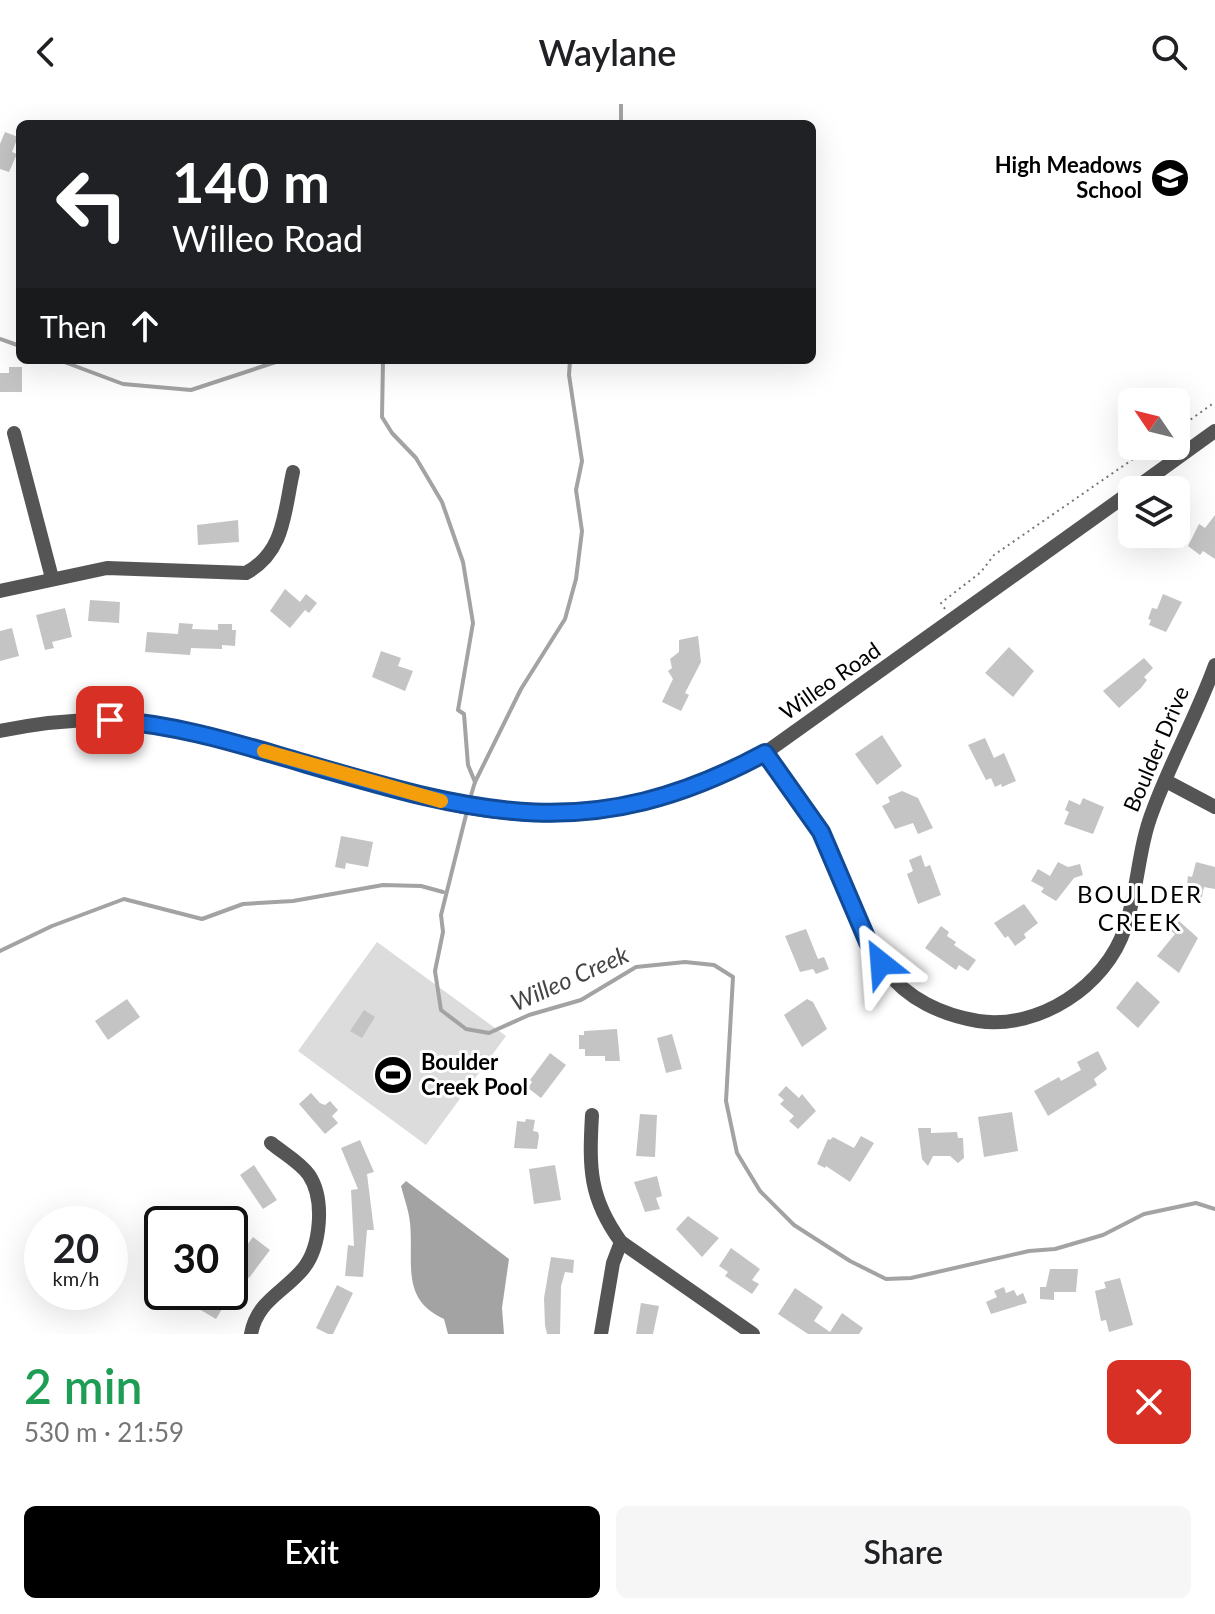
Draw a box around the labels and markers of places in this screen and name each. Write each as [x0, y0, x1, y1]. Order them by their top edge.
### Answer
place label: High Meadows School [995, 151, 1142, 203]
school or university icon: High Meadows School [1149, 157, 1191, 199]
pin [76, 686, 144, 754]
place label: Boulder Creek Pool [421, 1048, 528, 1100]
sports icon: Boulder Creek Pool [372, 1054, 414, 1096]

